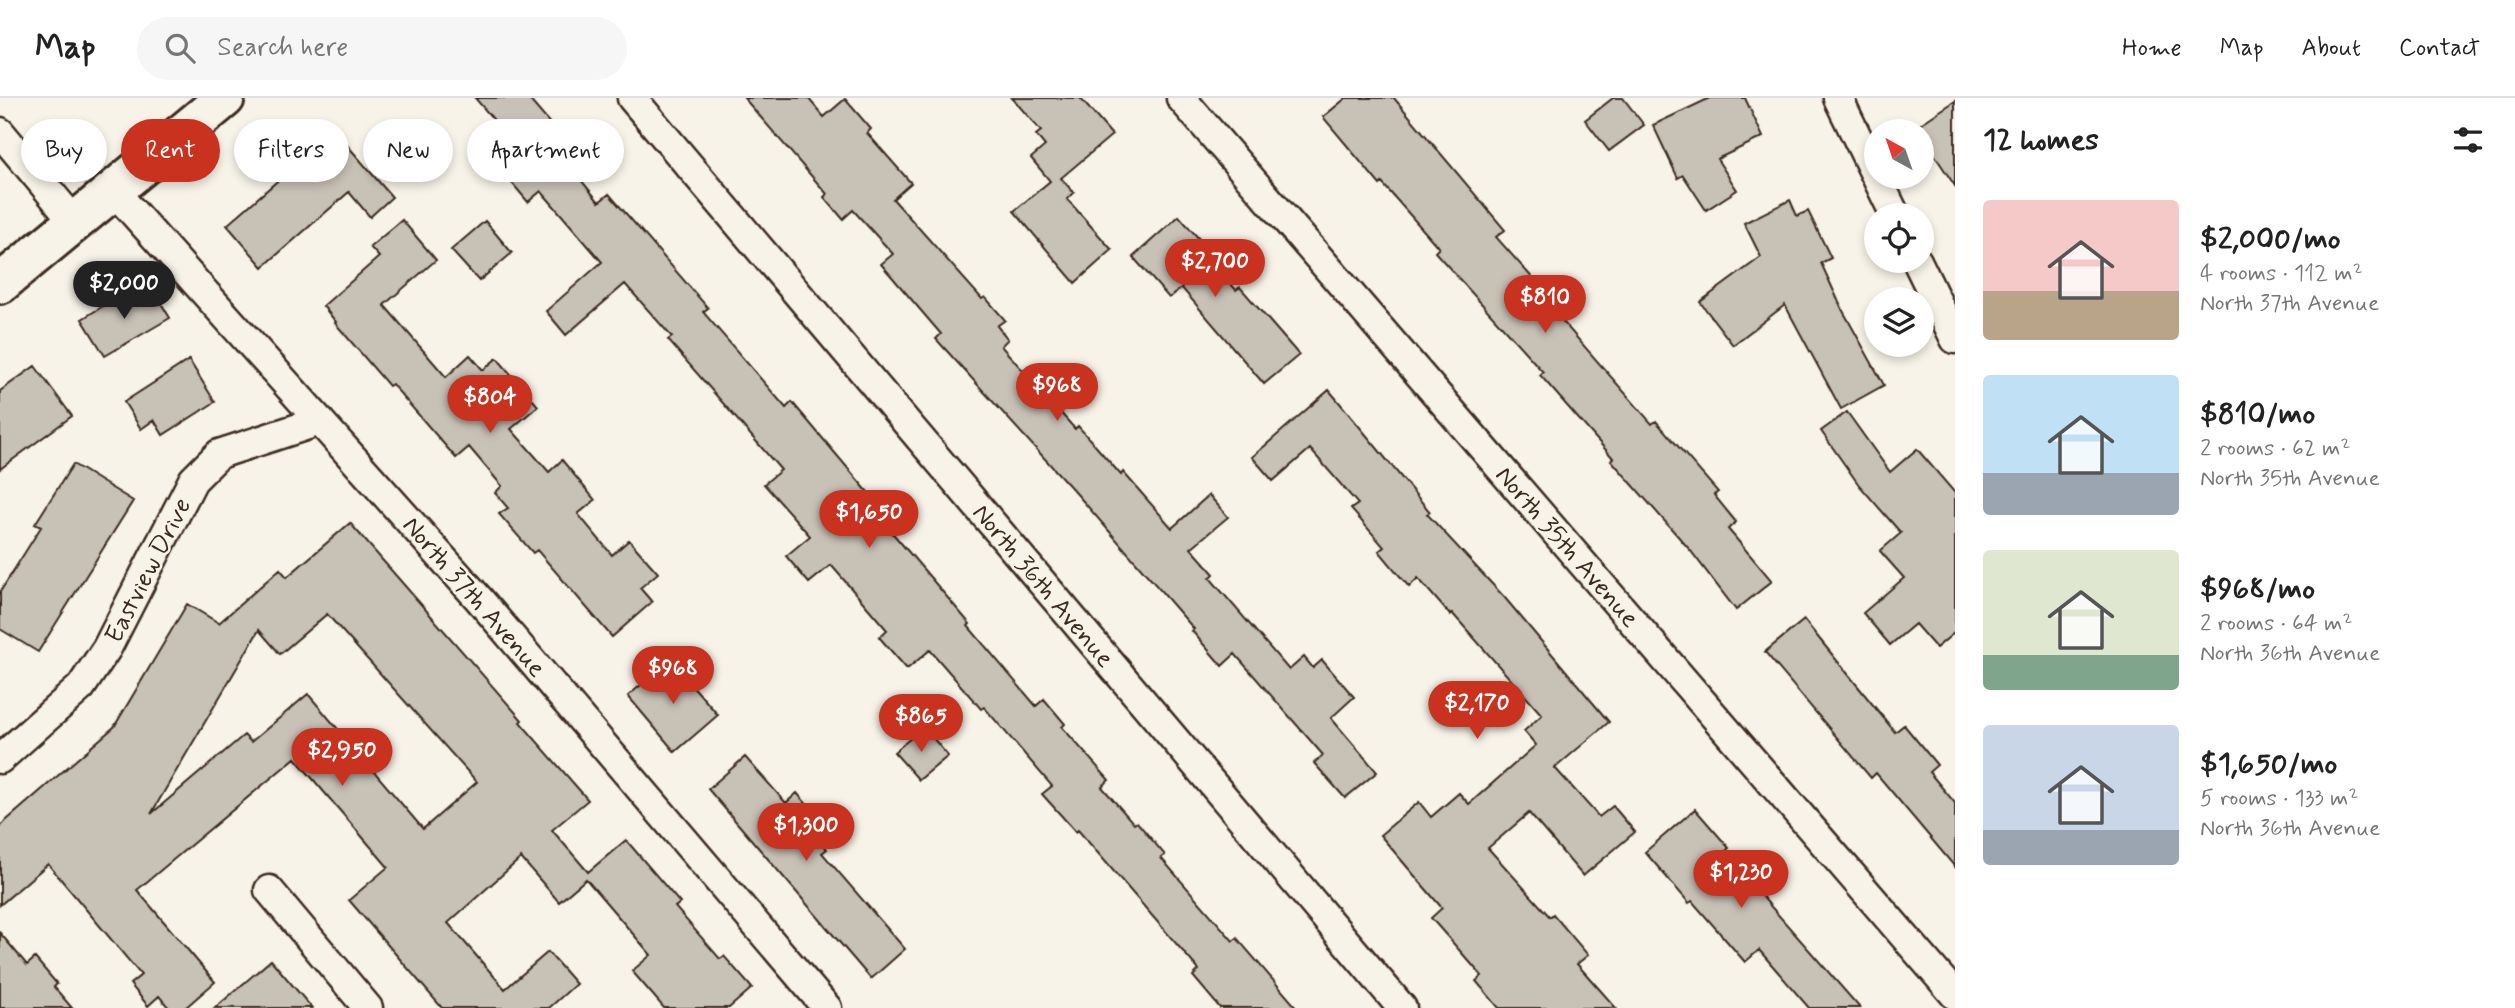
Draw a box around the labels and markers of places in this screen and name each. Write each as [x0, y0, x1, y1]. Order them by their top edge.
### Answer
pin: $2,700 [1158, 240, 1272, 299]
pin: $2,000 [67, 262, 181, 321]
pin: $810 [1504, 275, 1586, 335]
pin: $968 [1016, 364, 1098, 423]
pin: $804 [449, 376, 531, 435]
pin: $1,650 [812, 490, 926, 550]
pin: $968 [632, 646, 714, 706]
pin: $2,170 [1420, 682, 1534, 741]
pin: $865 [880, 694, 962, 754]
pin: $2,950 [285, 728, 399, 788]
pin: $1,300 [749, 804, 863, 863]
pin: $1,230 [1684, 850, 1798, 910]

